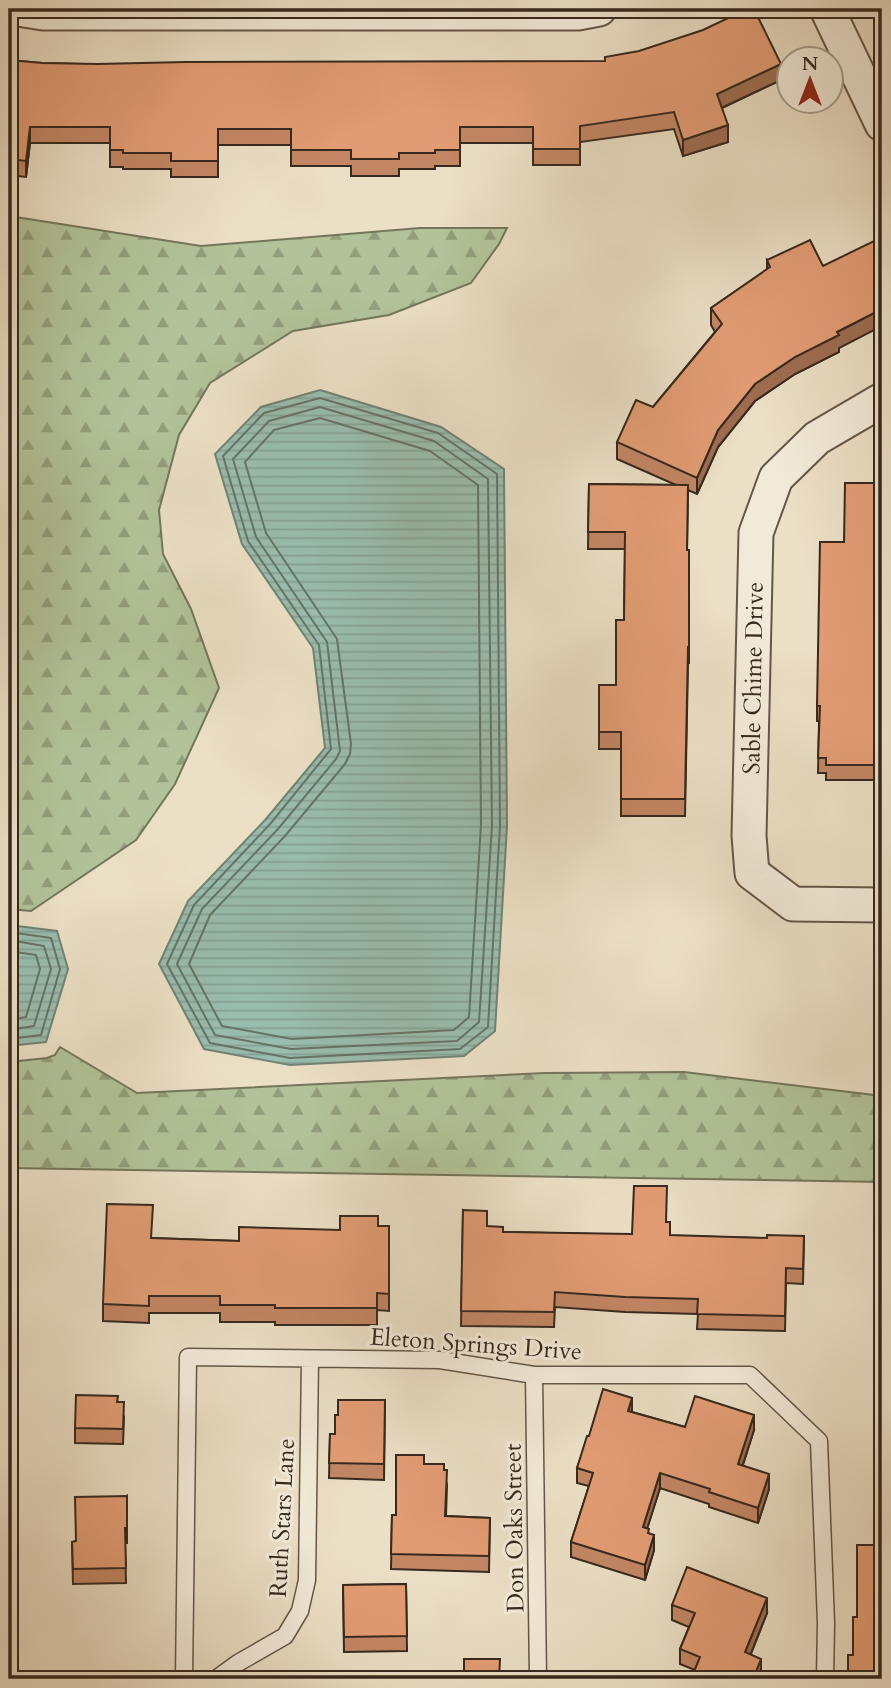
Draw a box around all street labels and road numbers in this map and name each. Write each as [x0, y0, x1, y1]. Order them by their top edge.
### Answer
street label: Sable Chime Drive [735, 581, 772, 775]
street label: Eleton Springs Drive [369, 1321, 583, 1368]
street label: Ruth Stars Lane [262, 1437, 303, 1599]
street label: Don Oaks Street [497, 1443, 532, 1613]

